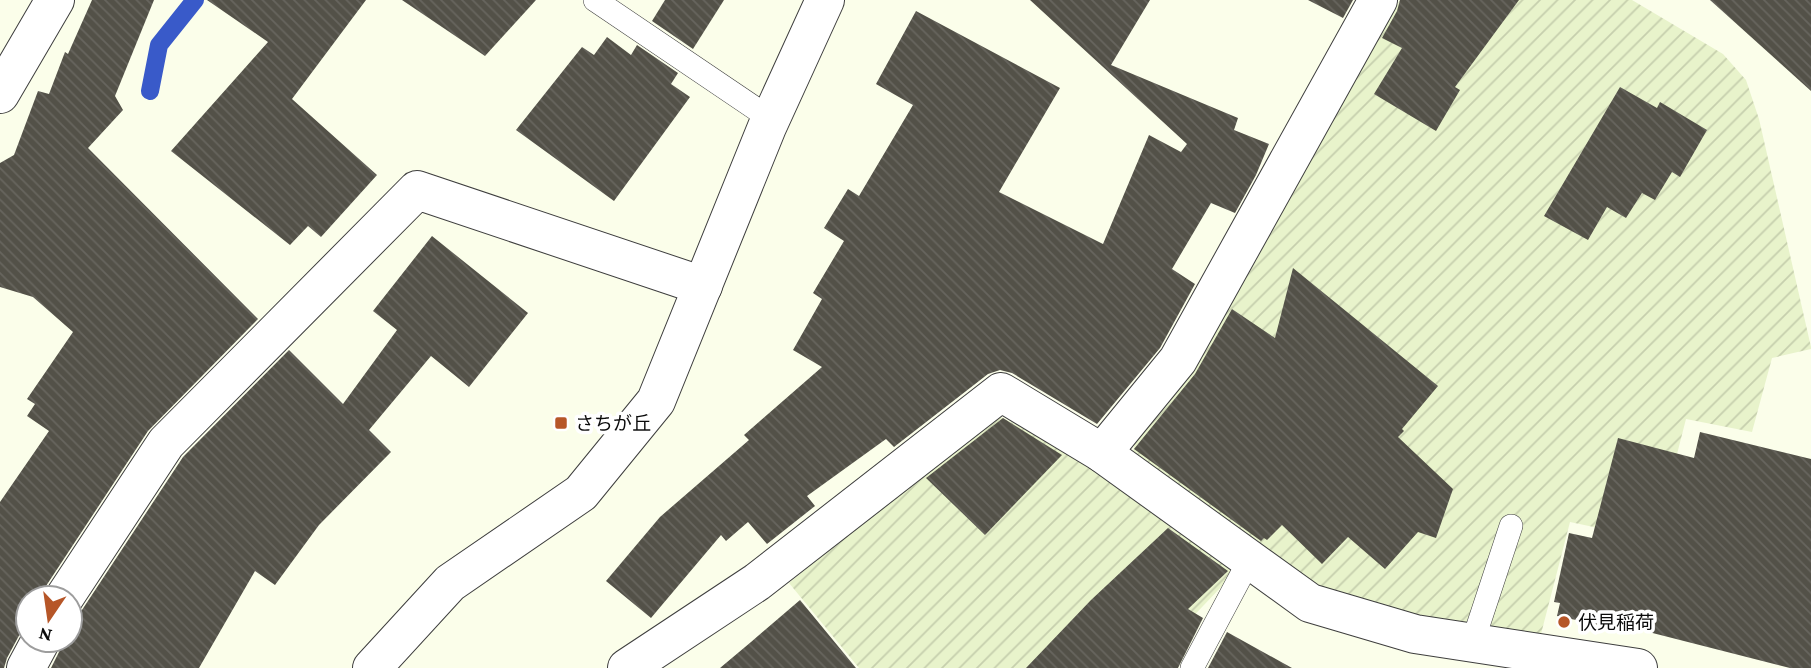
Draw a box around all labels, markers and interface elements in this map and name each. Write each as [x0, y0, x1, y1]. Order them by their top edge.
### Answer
place label: さちが丘 [575, 413, 651, 434]
marker: さちが丘 [553, 415, 569, 431]
north arrow [14, 584, 84, 654]
place label: 伏見稲荷 [1578, 612, 1654, 633]
marker: 伏見稲荷 [1556, 614, 1572, 630]
text: N [37, 623, 54, 647]

